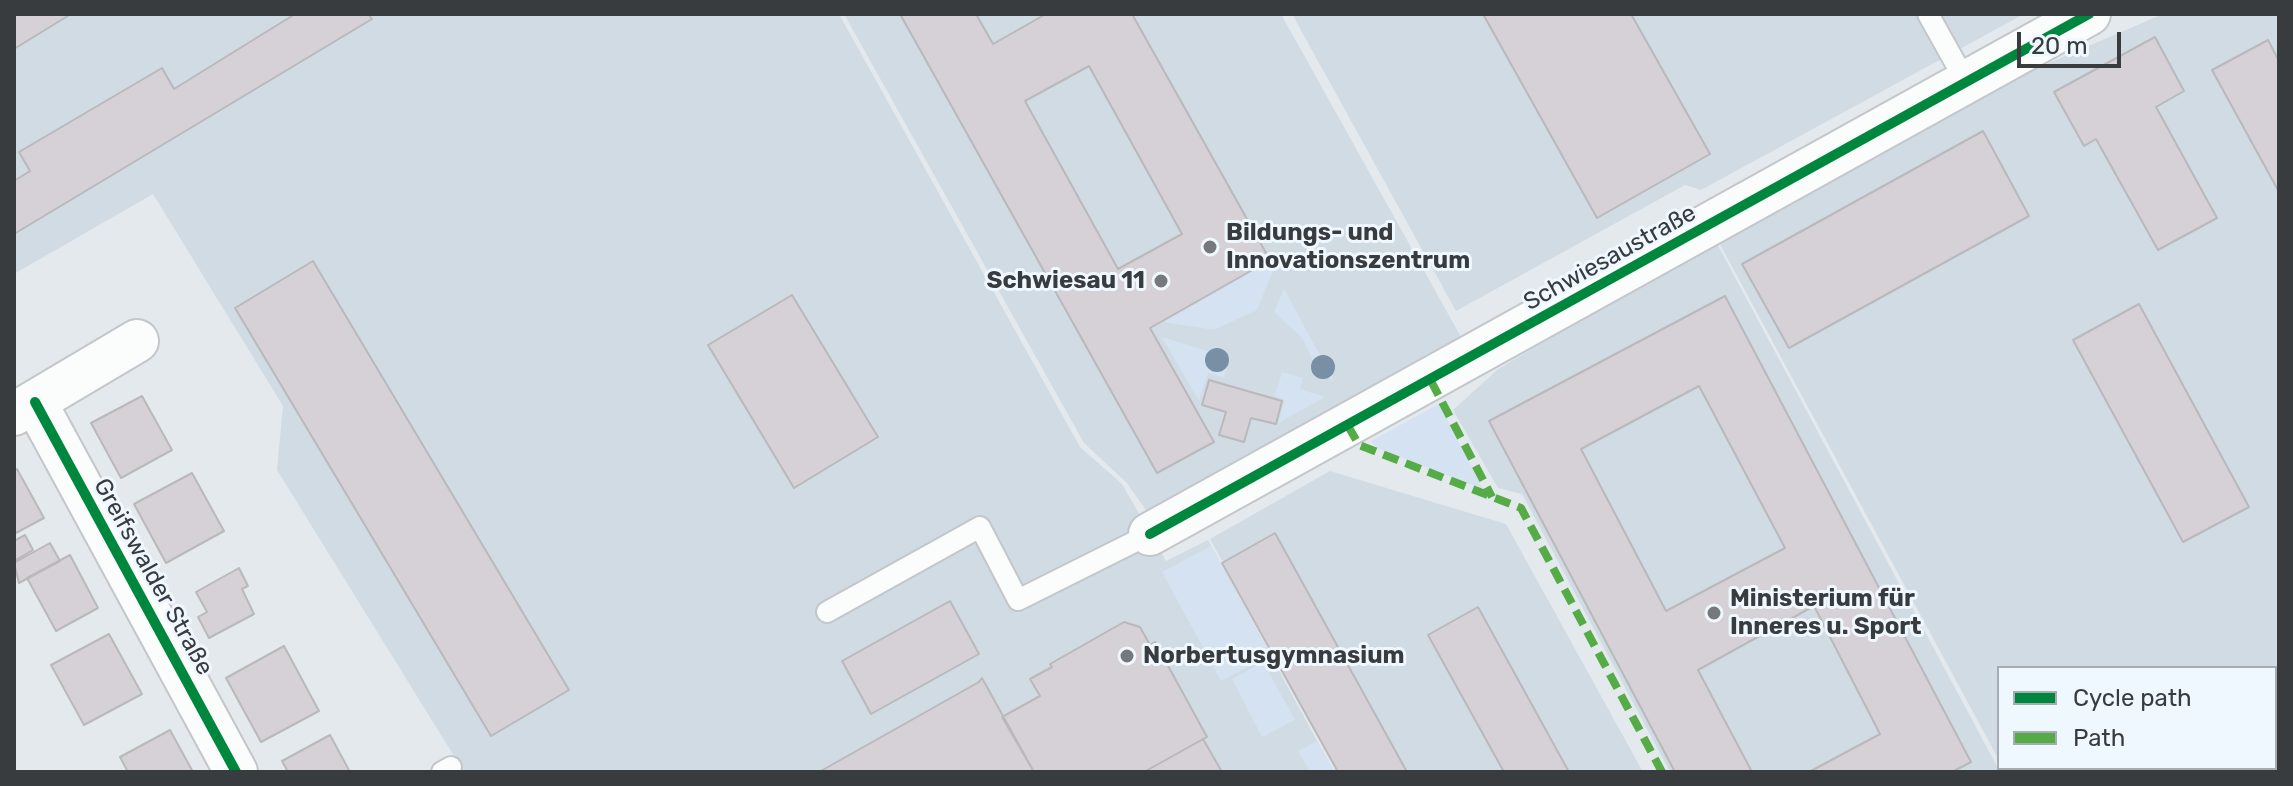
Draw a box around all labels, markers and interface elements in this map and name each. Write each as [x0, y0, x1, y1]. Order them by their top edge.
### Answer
scale bar [2021, 16, 2125, 66]
text: 20 m [2031, 32, 2088, 60]
street label: Schwiesaustraße [1519, 199, 1701, 317]
place label: Bildungs- und Innovationszentrum [1226, 219, 1470, 275]
marker: Bildungs- und Innovationszentrum [1201, 238, 1219, 256]
place label: Schwiesau 11 [987, 267, 1145, 295]
marker: Schwiesau 11 [1152, 272, 1170, 290]
street label: Greifswalder Straße [87, 474, 219, 680]
place label: Ministerium für Inneres u. Sport [1730, 585, 1921, 641]
marker: Ministerium für Inneres u. Sport [1705, 604, 1723, 622]
place label: Norbertusgymnasium [1143, 642, 1405, 670]
marker: Norbertusgymnasium [1118, 647, 1136, 665]
legend [1997, 666, 2277, 770]
text: Cycle path [2073, 684, 2192, 712]
text: Path [2073, 724, 2125, 752]

